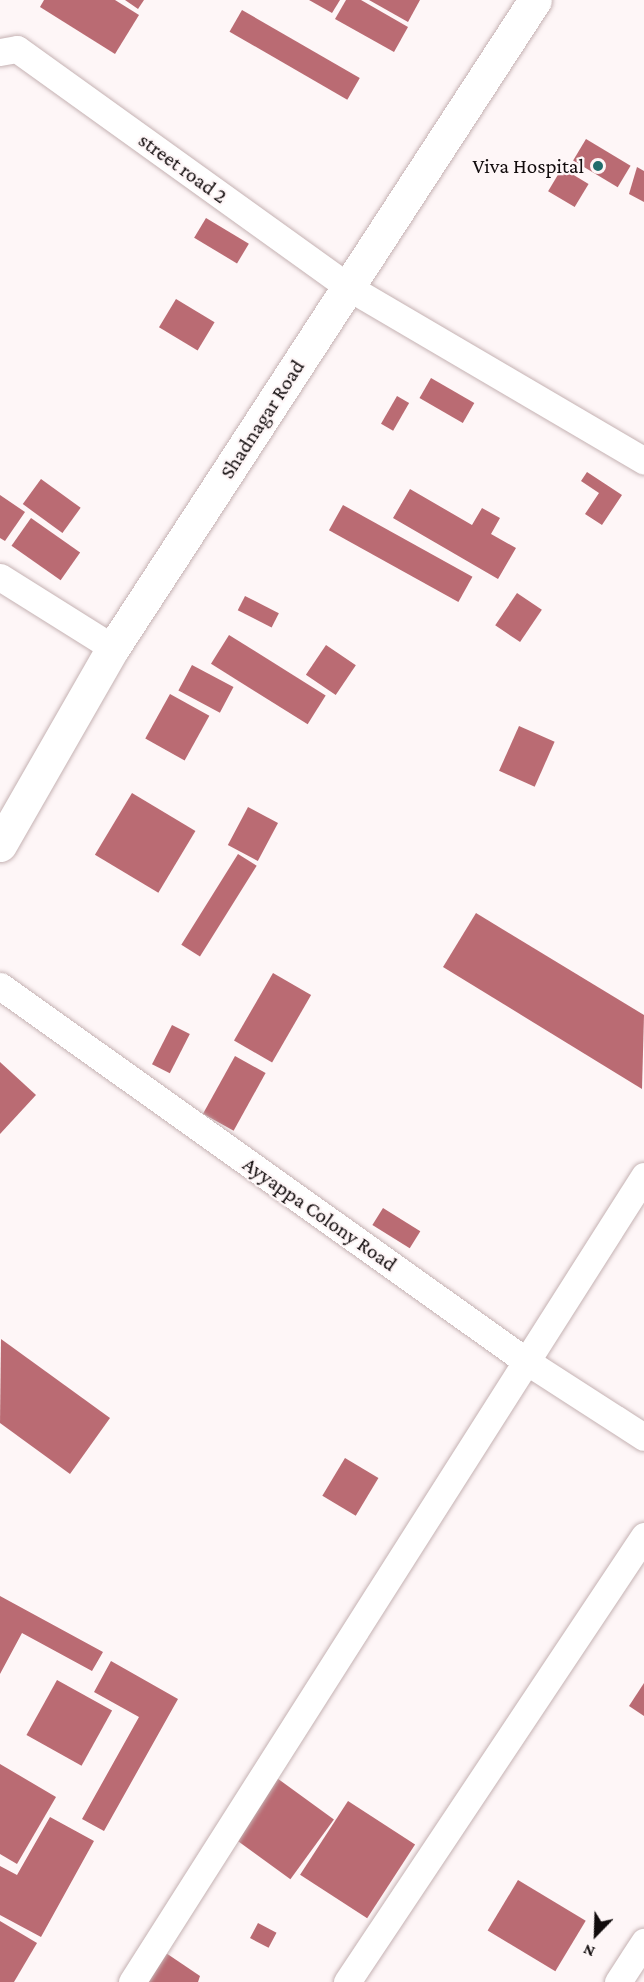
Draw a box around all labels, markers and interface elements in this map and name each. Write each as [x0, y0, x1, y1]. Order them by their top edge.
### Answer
street label: street road 2 [134, 127, 232, 209]
place label: Viva Hospital [473, 153, 584, 179]
marker: Viva Hospital [589, 157, 607, 175]
street label: Shadnagar Road [214, 355, 310, 483]
street label: Ayyappa Colony Road [238, 1151, 402, 1277]
north arrow [566, 1904, 626, 1964]
text: N [580, 1941, 597, 1961]

